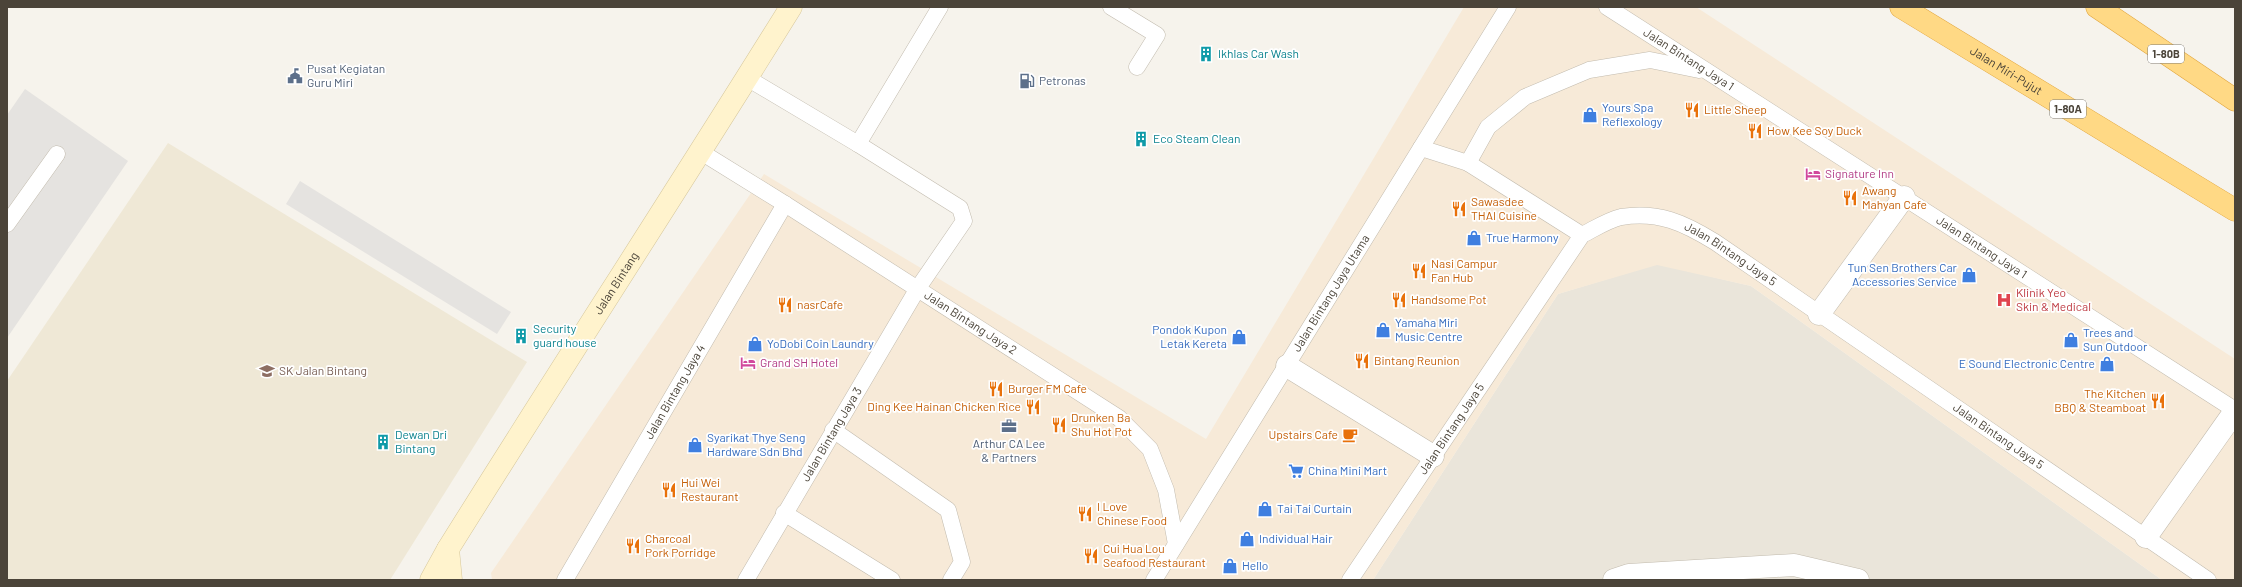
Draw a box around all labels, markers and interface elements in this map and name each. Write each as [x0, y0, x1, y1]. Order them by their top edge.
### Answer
street label: Jalan Bintang Jaya 1 [1641, 24, 1737, 93]
street label: Jalan Miri-Pujut [1968, 43, 2045, 97]
building icon: Ikhlas Car Wash [1197, 45, 1215, 63]
road number: 1-80B [2148, 45, 2184, 63]
place label: Ikhlas Car Wash [1218, 46, 1299, 60]
place label: Pusat Kegiatan Guru Miri [307, 61, 385, 89]
public building icon: Pusat Kegiatan Guru Miri [286, 67, 304, 85]
fuel station icon: Petronas [1018, 72, 1036, 90]
place label: Petronas [1039, 73, 1086, 87]
place label: Yours Spa Reflexology [1602, 100, 1663, 128]
road number: 1-80A [2050, 100, 2086, 118]
restaurant icon: Little Sheep [1683, 101, 1701, 119]
place label: Little Sheep [1704, 102, 1767, 116]
shop icon: Yours Spa Reflexology [1581, 106, 1599, 124]
restaurant icon: How Kee Soy Duck [1746, 122, 1764, 140]
place label: How Kee Soy Duck [1767, 123, 1862, 137]
building icon: Eco Steam Clean [1132, 130, 1150, 148]
place label: Eco Steam Clean [1153, 131, 1240, 145]
hotel icon: Signature Inn [1804, 165, 1822, 183]
place label: Signature Inn [1825, 166, 1894, 180]
place label: Awang Mahyan Cafe [1862, 183, 1927, 211]
restaurant icon: Awang Mahyan Cafe [1841, 189, 1859, 207]
place label: Sawasdee THAI Cuisine [1471, 194, 1537, 222]
restaurant icon: Sawasdee THAI Cuisine [1450, 200, 1468, 218]
street label: Jalan Bintang Jaya 1 [1934, 212, 2030, 281]
street label: Jalan Bintang Jaya 5 [1683, 218, 1780, 288]
shop icon: True Harmony [1465, 229, 1483, 247]
place label: True Harmony [1486, 230, 1559, 244]
street label: Jalan Bintang Jaya Utama [1289, 232, 1372, 354]
street label: Jalan Bintang [590, 249, 641, 317]
place label: Nasi Campur Fan Hub [1431, 256, 1498, 284]
place label: Tun Sen Brothers Car Accessories Service [1847, 260, 1958, 288]
restaurant icon: Nasi Campur Fan Hub [1410, 262, 1428, 280]
shop icon: Tun Sen Brothers Car Accessories Service [1960, 266, 1978, 284]
place label: Klinik Yeo Skin & Medical [2016, 285, 2091, 313]
street label: Jalan Bintang Jaya 2 [922, 287, 1020, 357]
restaurant icon: Handsome Pot [1390, 291, 1408, 309]
hospital icon: Klinik Yeo Skin & Medical [1995, 291, 2013, 309]
place label: Handsome Pot [1411, 292, 1487, 306]
restaurant icon: nasrCafe [776, 296, 794, 314]
place label: nasrCafe [797, 297, 843, 311]
place label: Yamaha Miri Music Centre [1395, 315, 1463, 343]
place label: Security guard house [533, 321, 597, 349]
shop icon: Yamaha Miri Music Centre [1374, 321, 1392, 339]
place label: Pondok Kupon Letak Kereta [1152, 322, 1227, 350]
place label: Trees and Sun Outdoor [2083, 325, 2148, 353]
building icon: Security guard house [512, 327, 530, 345]
shop icon: Pondok Kupon Letak Kereta [1230, 328, 1248, 346]
shop icon: Trees and Sun Outdoor [2062, 331, 2080, 349]
shop icon: YoDobi Coin Laundry [746, 335, 764, 353]
place label: YoDobi Coin Laundry [767, 336, 874, 350]
street label: Jalan Bintang Jaya 4 [641, 341, 707, 441]
restaurant icon: Bintang Reunion [1353, 352, 1371, 370]
place label: Bintang Reunion [1374, 353, 1460, 367]
hotel icon: Grand SH Hotel [739, 354, 757, 372]
place label: Grand SH Hotel [760, 355, 838, 369]
shop icon: E Sound Electronic Centre [2098, 355, 2116, 373]
place label: E Sound Electronic Centre [1959, 356, 2095, 370]
school or university icon: SK Jalan Bintang [258, 362, 276, 380]
place label: SK Jalan Bintang [279, 363, 367, 377]
restaurant icon: Burger FM Cafe [987, 380, 1005, 398]
street label: Jalan Bintang Jaya 5 [1415, 380, 1486, 477]
place label: Burger FM Cafe [1008, 381, 1087, 395]
street label: Jalan Bintang Jaya 3 [798, 384, 864, 483]
place label: The Kitchen BBQ & Steamboat [2054, 386, 2146, 414]
restaurant icon: The Kitchen BBQ & Steamboat [2149, 392, 2167, 410]
restaurant icon: Ding Kee Hainan Chicken Rice [1024, 398, 1042, 416]
place label: Ding Kee Hainan Chicken Rice [867, 399, 1021, 413]
street label: Jalan Bintang Jaya 5 [1951, 399, 2047, 471]
place label: Drunken Ba Shu Hot Pot [1071, 410, 1132, 438]
restaurant icon: Drunken Ba Shu Hot Pot [1050, 416, 1068, 434]
office icon: Arthur CA Lee & Partners [1000, 417, 1018, 435]
cafe icon: Upstairs Cafe [1341, 426, 1359, 444]
place label: Dewan Dri Bintang [395, 427, 447, 455]
place label: Upstairs Cafe [1268, 427, 1338, 441]
place label: Syarikat Thye Seng Hardware Sdn Bhd [707, 430, 805, 458]
building icon: Dewan Dri Bintang [374, 433, 392, 451]
shop icon: Syarikat Thye Seng Hardware Sdn Bhd [686, 436, 704, 454]
place label: Arthur CA Lee & Partners [973, 436, 1045, 464]
supermarket icon: China Mini Mart [1287, 462, 1305, 480]
place label: China Mini Mart [1308, 463, 1387, 477]
place label: Hui Wei Restaurant [681, 475, 739, 503]
restaurant icon: Hui Wei Restaurant [660, 481, 678, 499]
place label: I Love Chinese Food [1097, 499, 1167, 527]
shop icon: Tai Tai Curtain [1256, 500, 1274, 518]
place label: Tai Tai Curtain [1277, 501, 1352, 515]
restaurant icon: I Love Chinese Food [1076, 505, 1094, 523]
shop icon: Individual Hair [1238, 530, 1256, 548]
place label: Charcoal Pork Porridge [645, 531, 716, 559]
place label: Individual Hair [1259, 531, 1333, 545]
restaurant icon: Charcoal Pork Porridge [624, 537, 642, 555]
place label: Cui Hua Lou Seafood Restaurant [1103, 541, 1206, 569]
restaurant icon: Cui Hua Lou Seafood Restaurant [1082, 547, 1100, 565]
shop icon: Hello [1221, 557, 1239, 575]
place label: Hello [1242, 558, 1268, 572]

